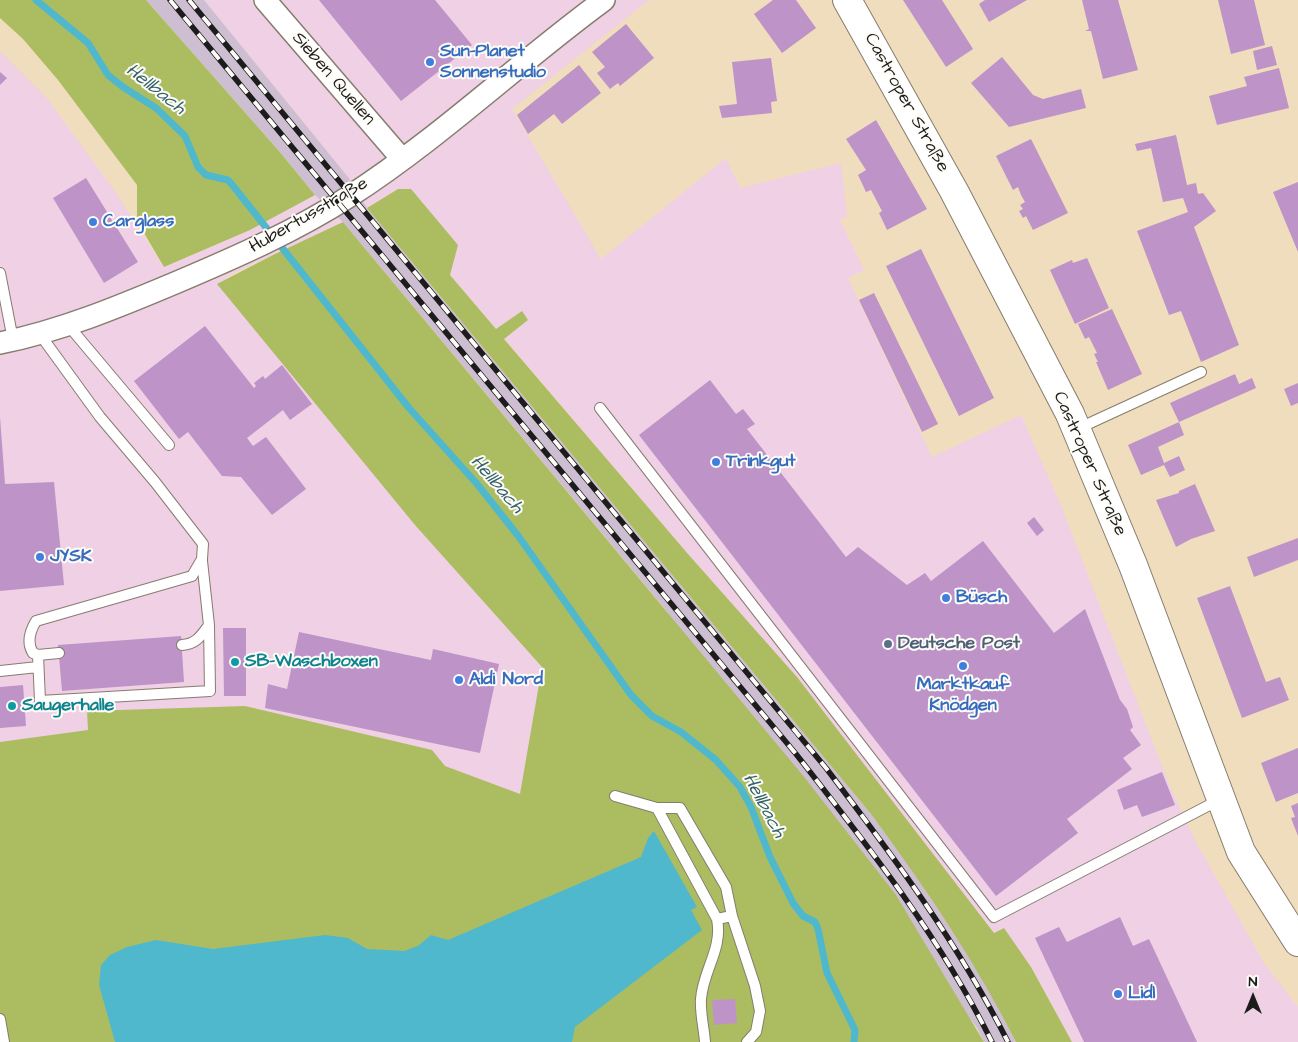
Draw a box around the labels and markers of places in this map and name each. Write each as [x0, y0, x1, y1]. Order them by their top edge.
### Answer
place label: Sun-Planet Sonnenstudio [440, 41, 546, 84]
marker: Sun-Planet Sonnenstudio [424, 56, 436, 68]
place label: Carglass [103, 211, 174, 233]
marker: Carglass [87, 216, 99, 228]
place label: Trinkgut [726, 451, 796, 473]
marker: Trinkgut [710, 456, 722, 468]
place label: JYSK [50, 546, 92, 568]
marker: JYSK [34, 551, 46, 563]
place label: Büsch [956, 587, 1007, 609]
marker: Büsch [940, 592, 952, 604]
place label: Deutsche Post [898, 633, 1020, 655]
marker: Deutsche Post [882, 638, 894, 650]
place label: SB-Waschboxen [245, 651, 378, 673]
marker: SB-Waschboxen [229, 656, 241, 668]
marker: Marktkauf Knödgen [957, 660, 969, 672]
place label: Aldi Nord [469, 669, 543, 691]
marker: Aldi Nord [453, 674, 465, 686]
place label: Marktkauf Knödgen [917, 674, 1009, 716]
place label: Saugerhalle [22, 695, 114, 717]
marker: Saugerhalle [6, 700, 18, 712]
place label: Lidl [1128, 983, 1155, 1005]
marker: Lidl [1112, 988, 1124, 1000]

